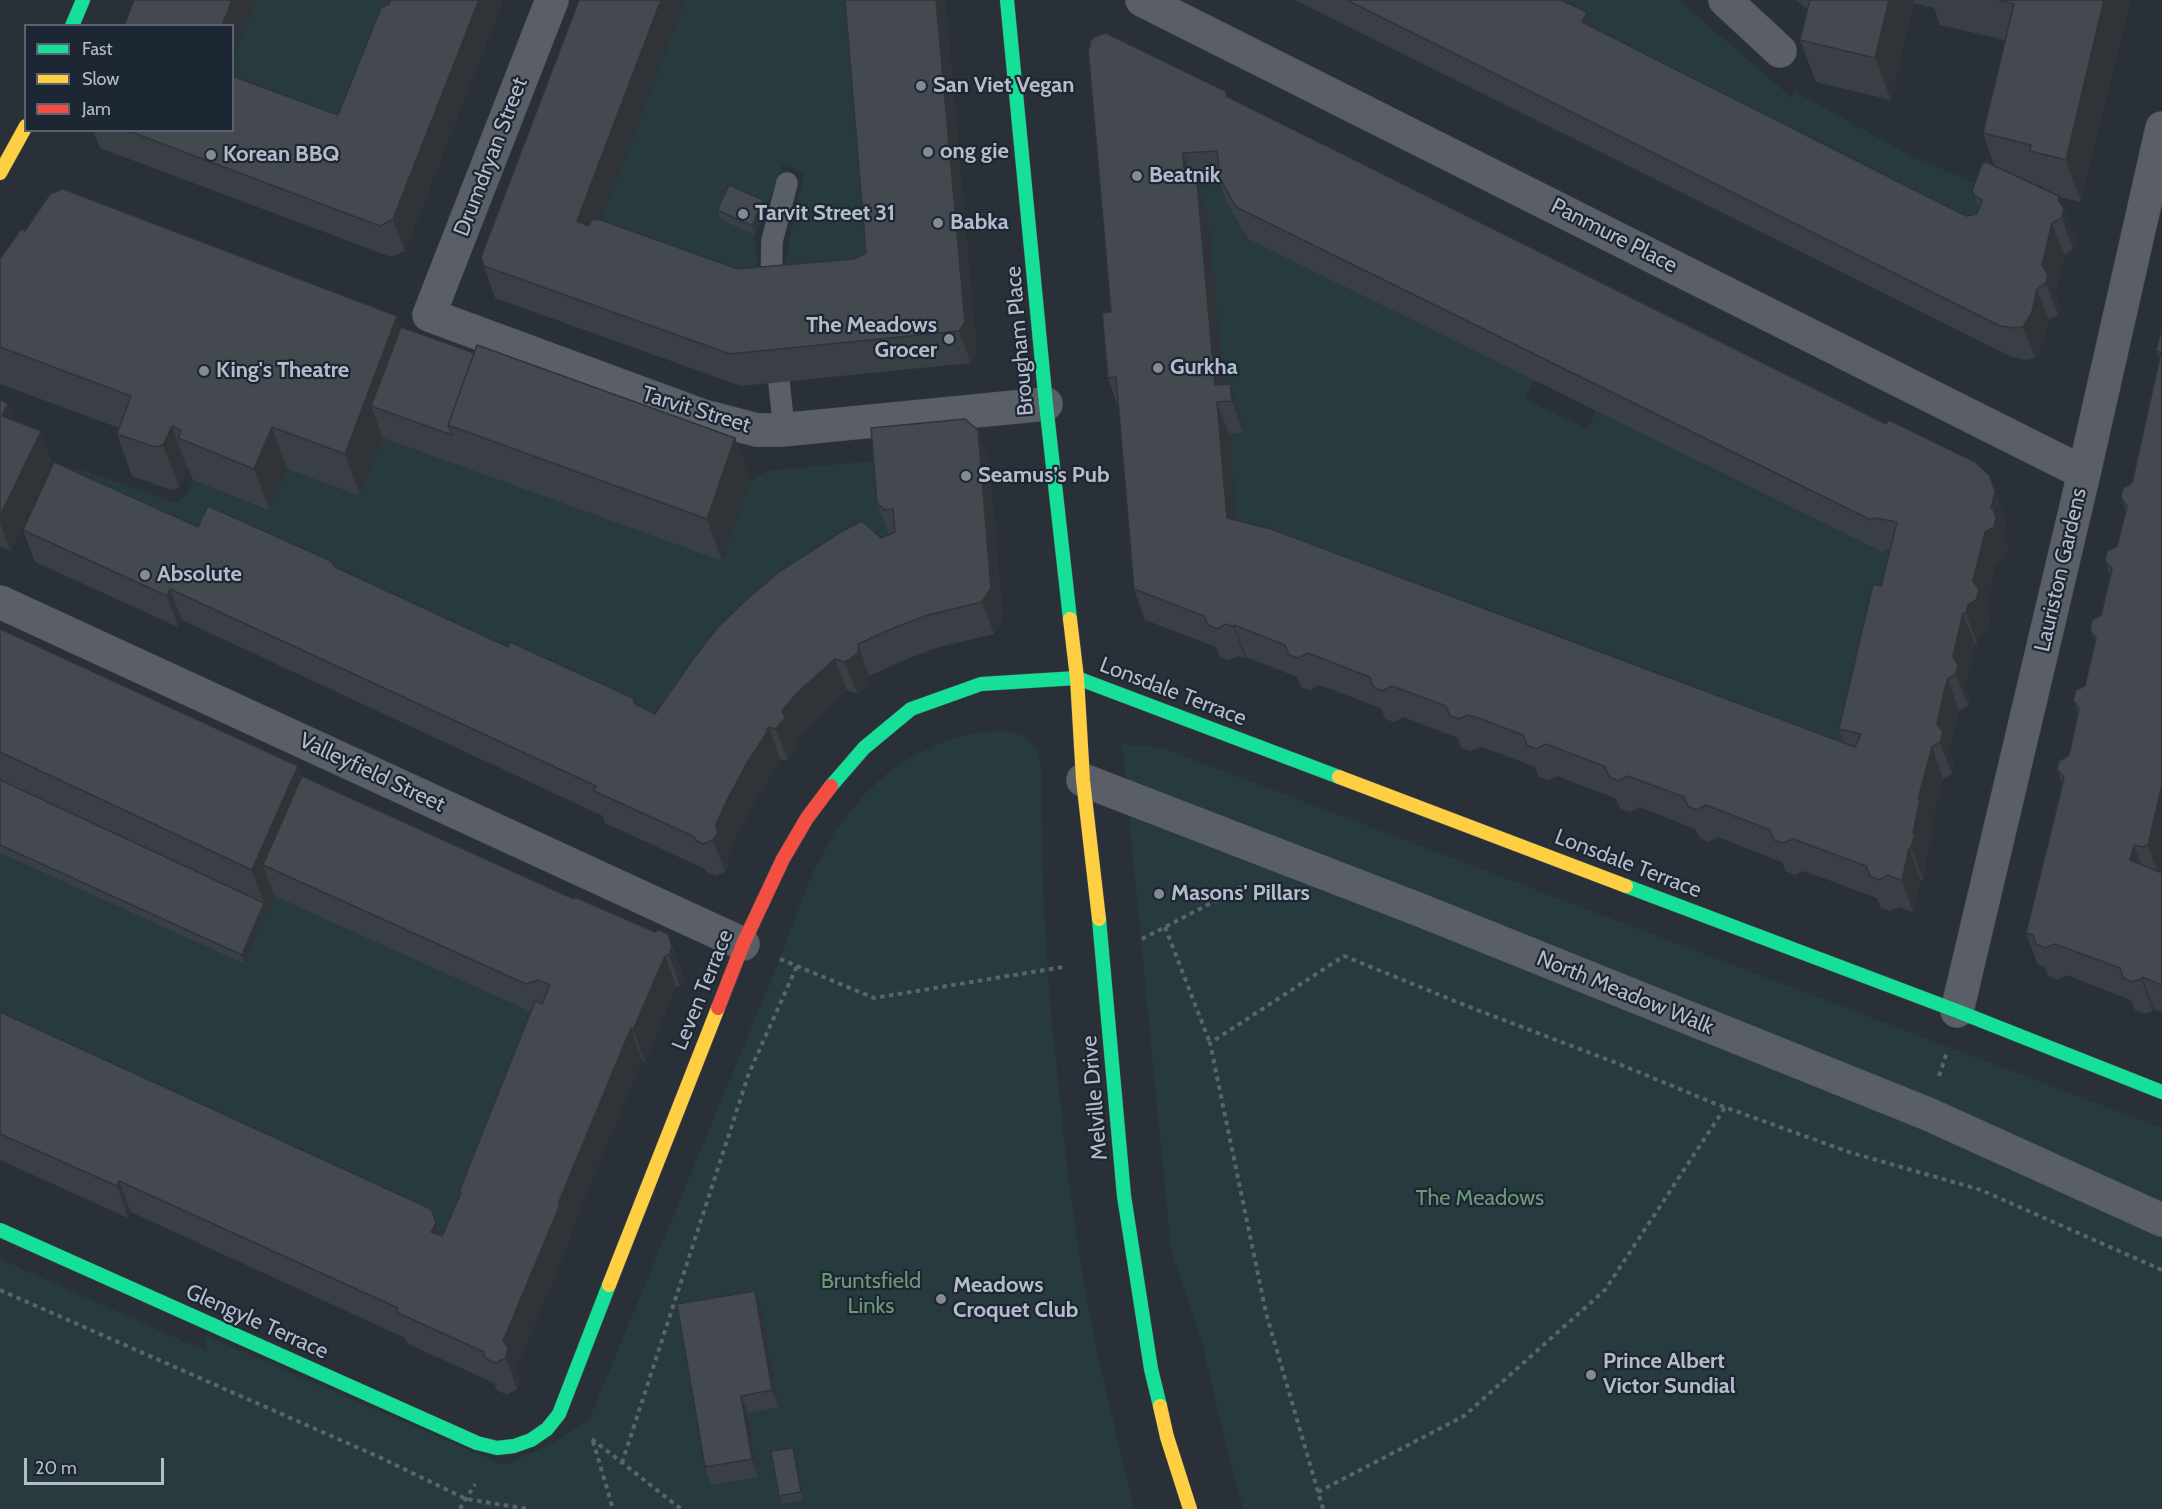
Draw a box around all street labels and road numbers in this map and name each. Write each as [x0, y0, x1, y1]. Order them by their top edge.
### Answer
street label: Drumdryan Street [449, 74, 533, 240]
street label: Panmure Place [1546, 193, 1682, 279]
street label: Brougham Place [1000, 265, 1040, 417]
street label: Tarvit Street [638, 381, 754, 439]
street label: Lauriston Gardens [2029, 485, 2093, 655]
street label: Lonsdale Terrace [1096, 652, 1250, 732]
street label: Valleyfield Street [295, 728, 449, 818]
street label: Lonsdale Terrace [1551, 824, 1705, 904]
street label: Leven Terrace [667, 926, 739, 1054]
street label: North Meadow Walk [1533, 945, 1717, 1041]
street label: Melville Drive [1076, 1034, 1114, 1162]
street label: Glengyle Terrace [182, 1279, 332, 1365]

